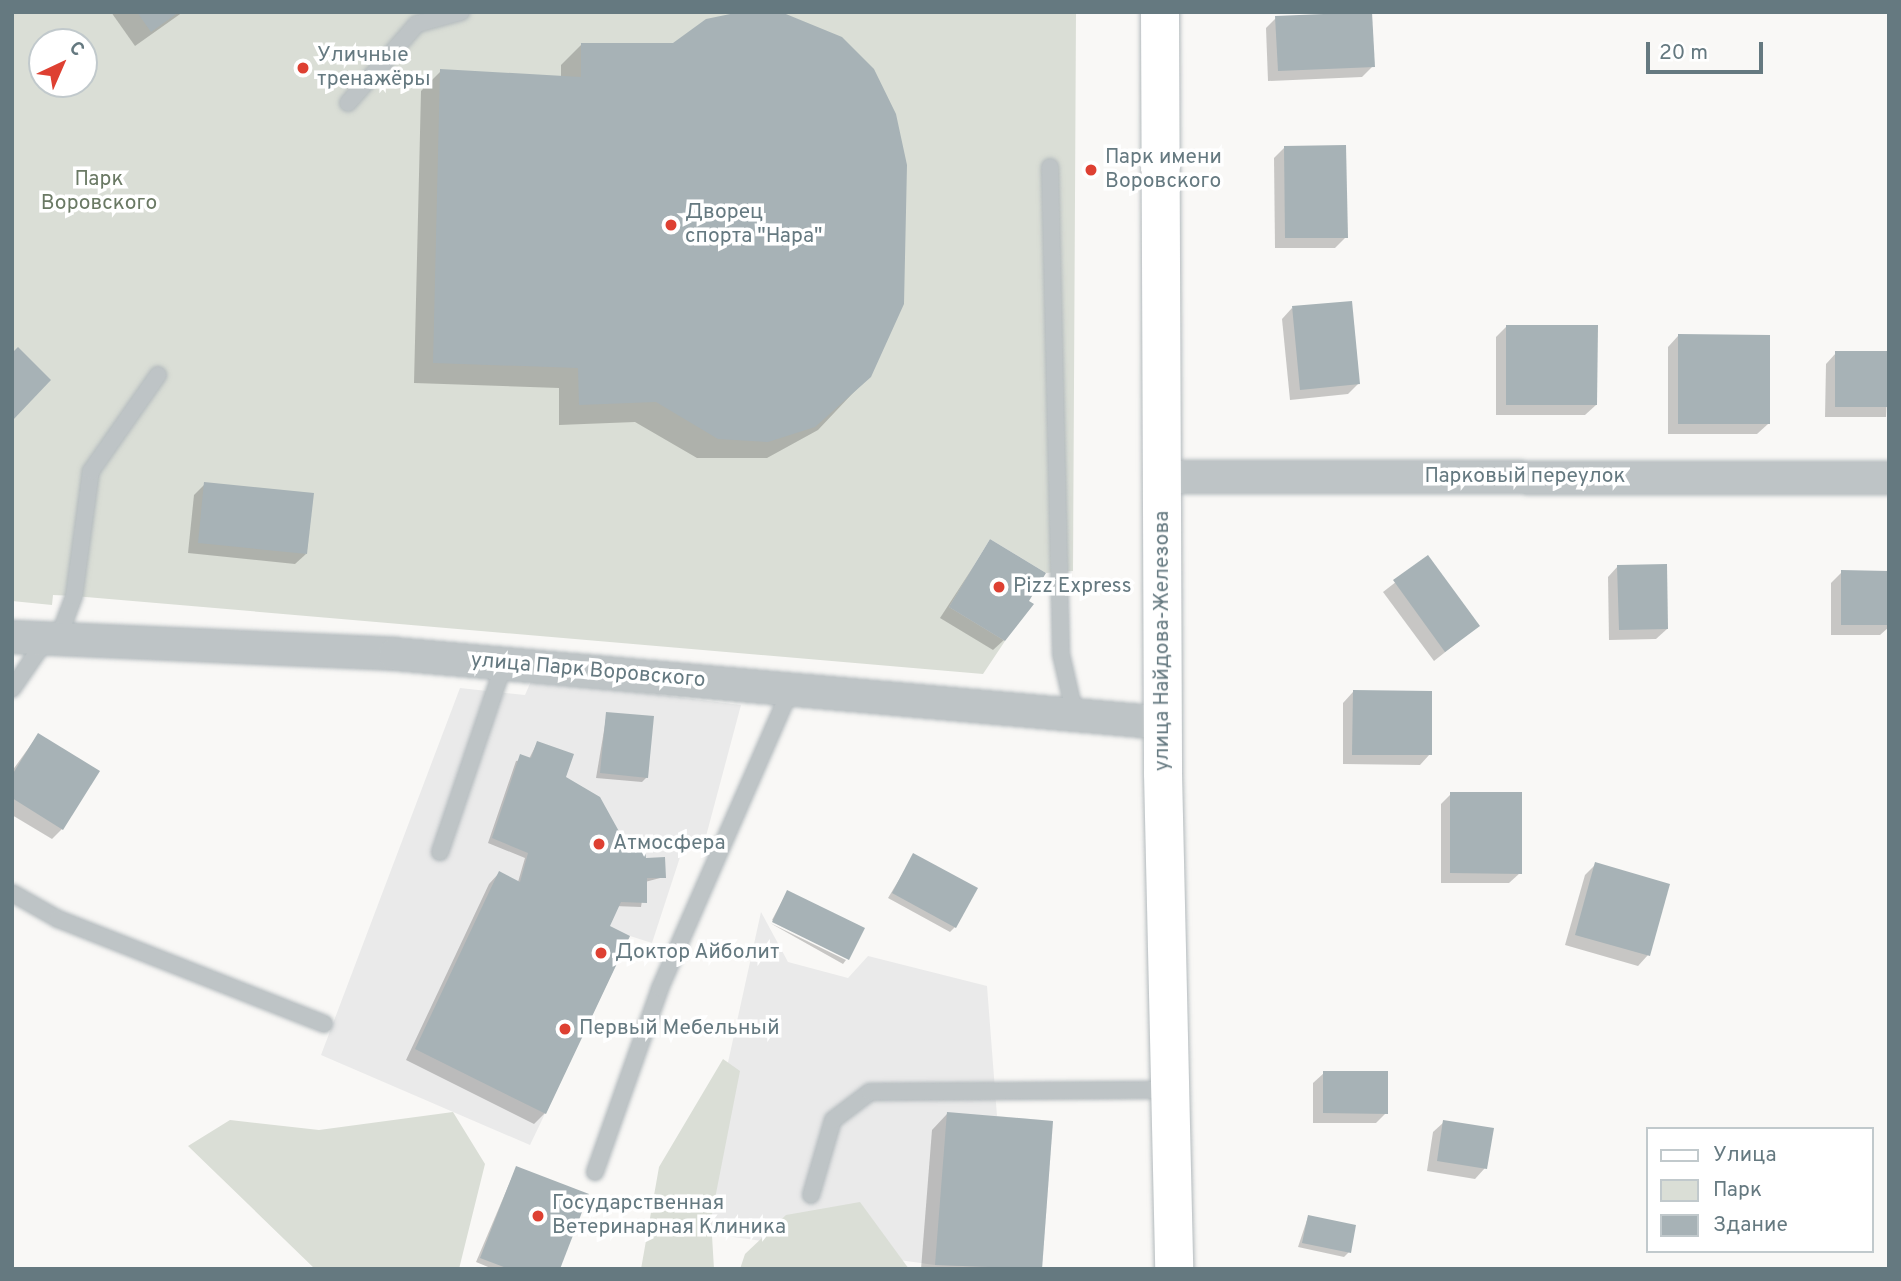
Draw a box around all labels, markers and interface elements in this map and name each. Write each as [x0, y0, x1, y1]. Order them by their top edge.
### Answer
north arrow [28, 28, 98, 98]
scale bar [1649, 28, 1766, 72]
text: С [63, 36, 89, 62]
text: 20 m [1659, 40, 1708, 67]
place label: Уличные тренажёры [317, 43, 431, 93]
marker: Уличные тренажёры [295, 60, 311, 76]
place label: Парк имени Воровского [1105, 145, 1222, 195]
marker: Парк имени Воровского [1083, 162, 1099, 178]
park label: Парк Воровского [41, 167, 157, 217]
place label: Дворец спорта "Нара" [685, 200, 822, 250]
marker: Дворец спорта "Нара" [663, 217, 679, 233]
street label: Парковый переулок [1425, 464, 1625, 490]
street label: улица Найдова-Железова [1150, 511, 1176, 771]
place label: Pizz Express [1013, 574, 1131, 600]
marker: Pizz Express [991, 579, 1007, 595]
street label: улица Парк Воровского [470, 648, 706, 694]
place label: Атмосфера [613, 831, 726, 857]
marker: Атмосфера [591, 836, 607, 852]
place label: Доктор Айболит [615, 940, 780, 966]
marker: Доктор Айболит [593, 945, 609, 961]
place label: Первый Мебельный [579, 1016, 779, 1042]
marker: Первый Мебельный [557, 1021, 573, 1037]
legend [1646, 1127, 1873, 1253]
text: Улица [1713, 1142, 1777, 1169]
text: Парк [1713, 1177, 1762, 1204]
place label: Государственная Ветеринарная Клиника [552, 1191, 786, 1241]
marker: Государственная Ветеринарная Клиника [530, 1208, 546, 1224]
text: Здание [1713, 1212, 1788, 1239]

